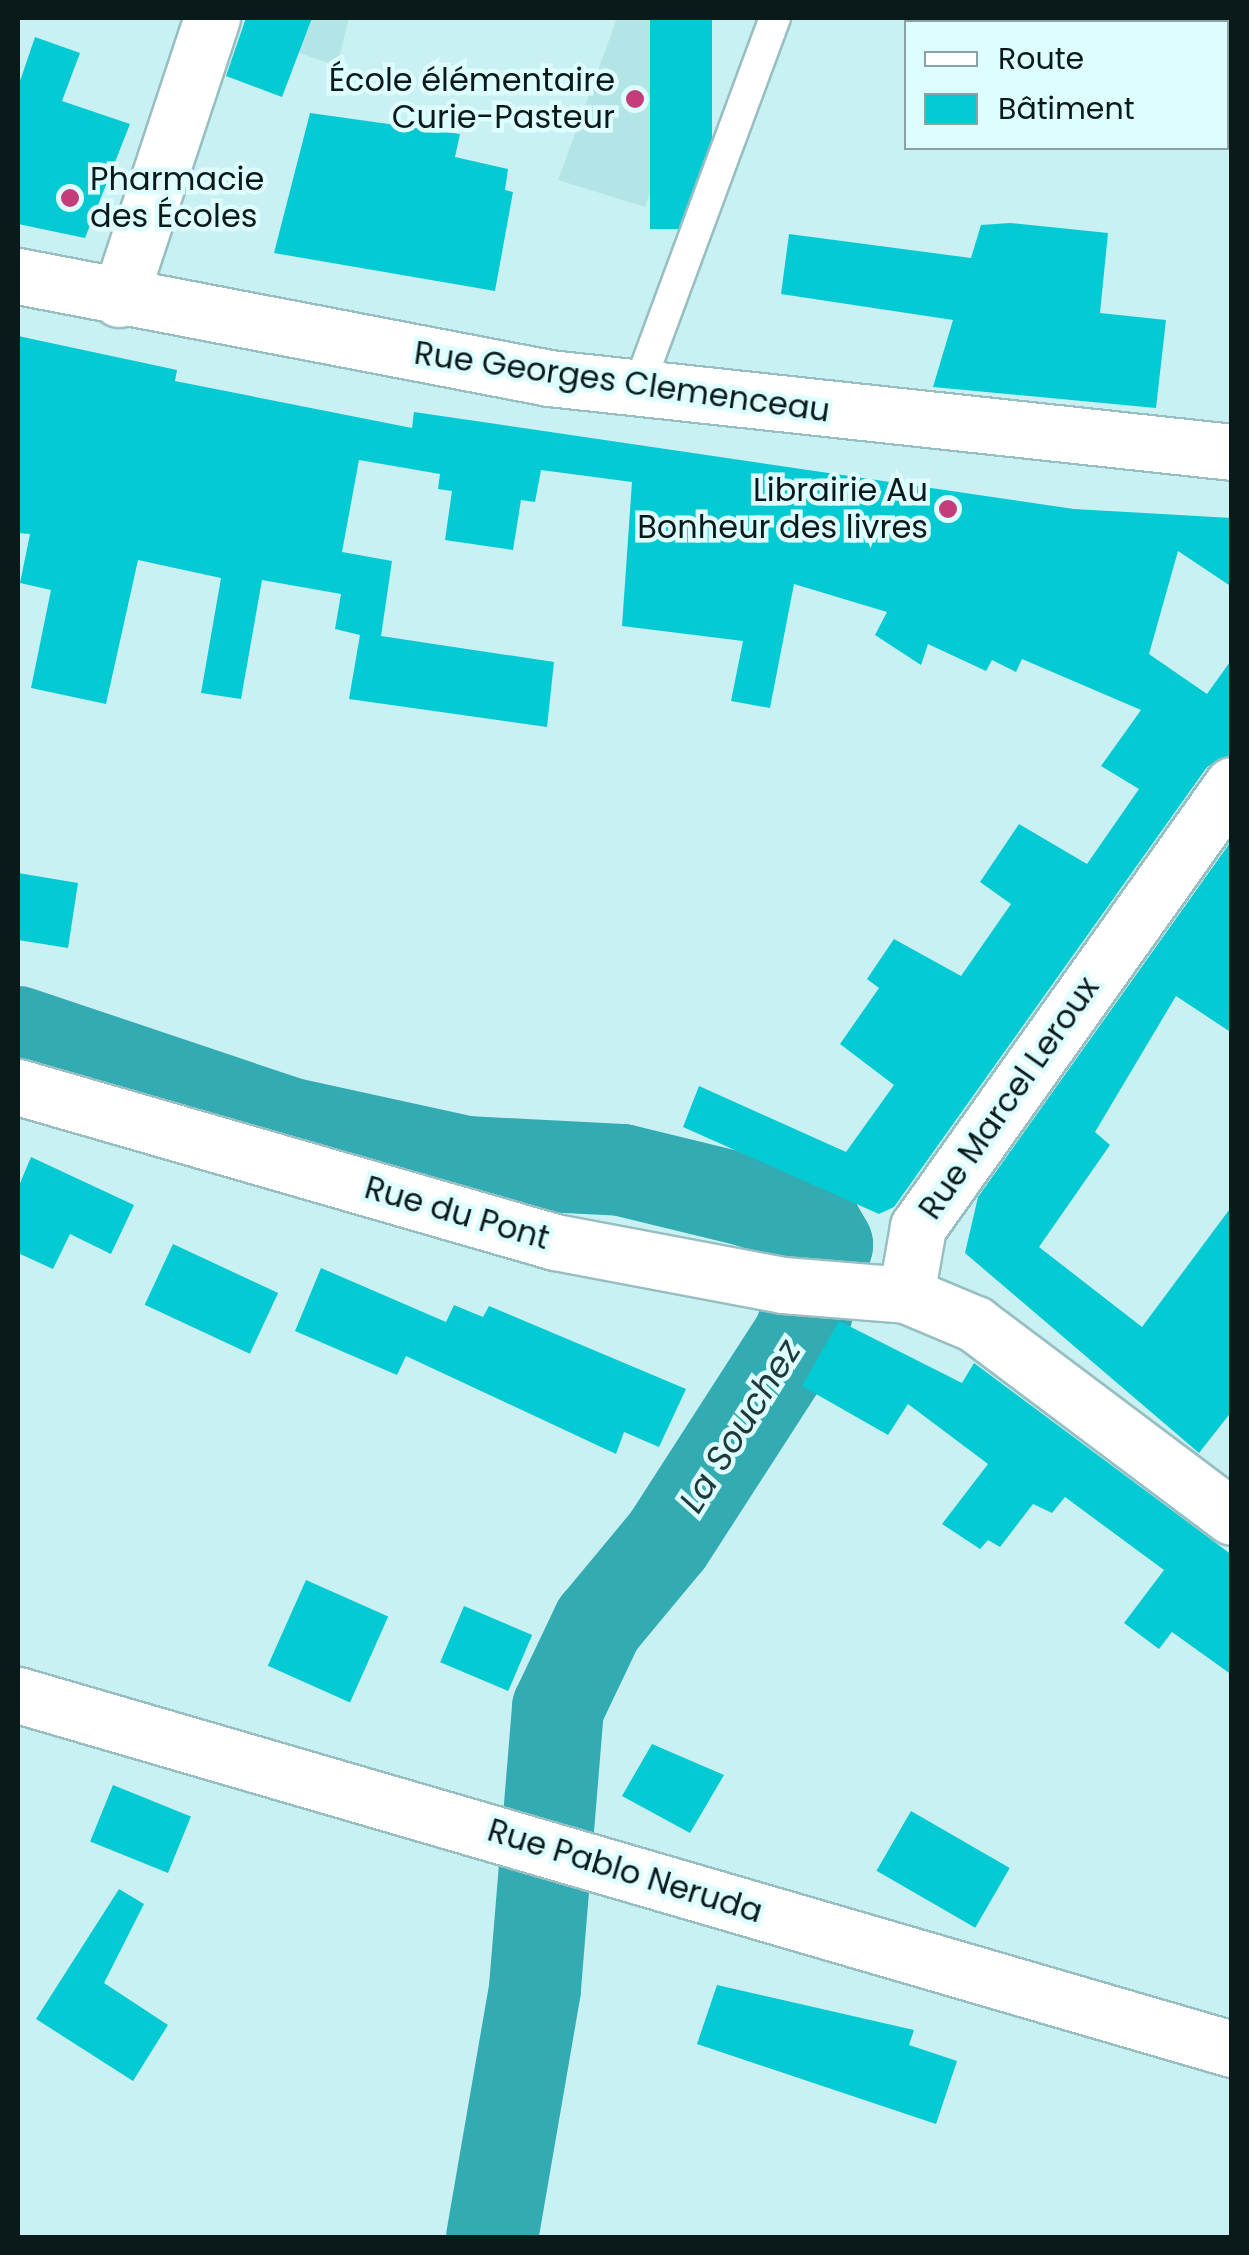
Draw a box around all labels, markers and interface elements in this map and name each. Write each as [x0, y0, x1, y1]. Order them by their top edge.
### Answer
legend [904, 20, 1229, 150]
text: Route [998, 37, 1084, 80]
place label: École élémentaire Curie-Pasteur [329, 62, 615, 137]
text: Bâtiment [998, 87, 1135, 130]
marker: École élémentaire Curie-Pasteur [624, 88, 646, 110]
place label: Pharmacie des Écoles [90, 161, 264, 236]
marker: Pharmacie des Écoles [59, 187, 81, 209]
street label: Rue Georges Clemenceau [412, 334, 832, 430]
place label: Librairie Au Bonheur des livres [637, 472, 928, 547]
marker: Librairie Au Bonheur des livres [937, 498, 959, 520]
street label: Rue Marcel Leroux [911, 969, 1107, 1227]
street label: Rue du Pont [360, 1168, 554, 1258]
water label: La Souchez [670, 1332, 810, 1520]
street label: Rue Pablo Neruda [483, 1811, 767, 1931]

